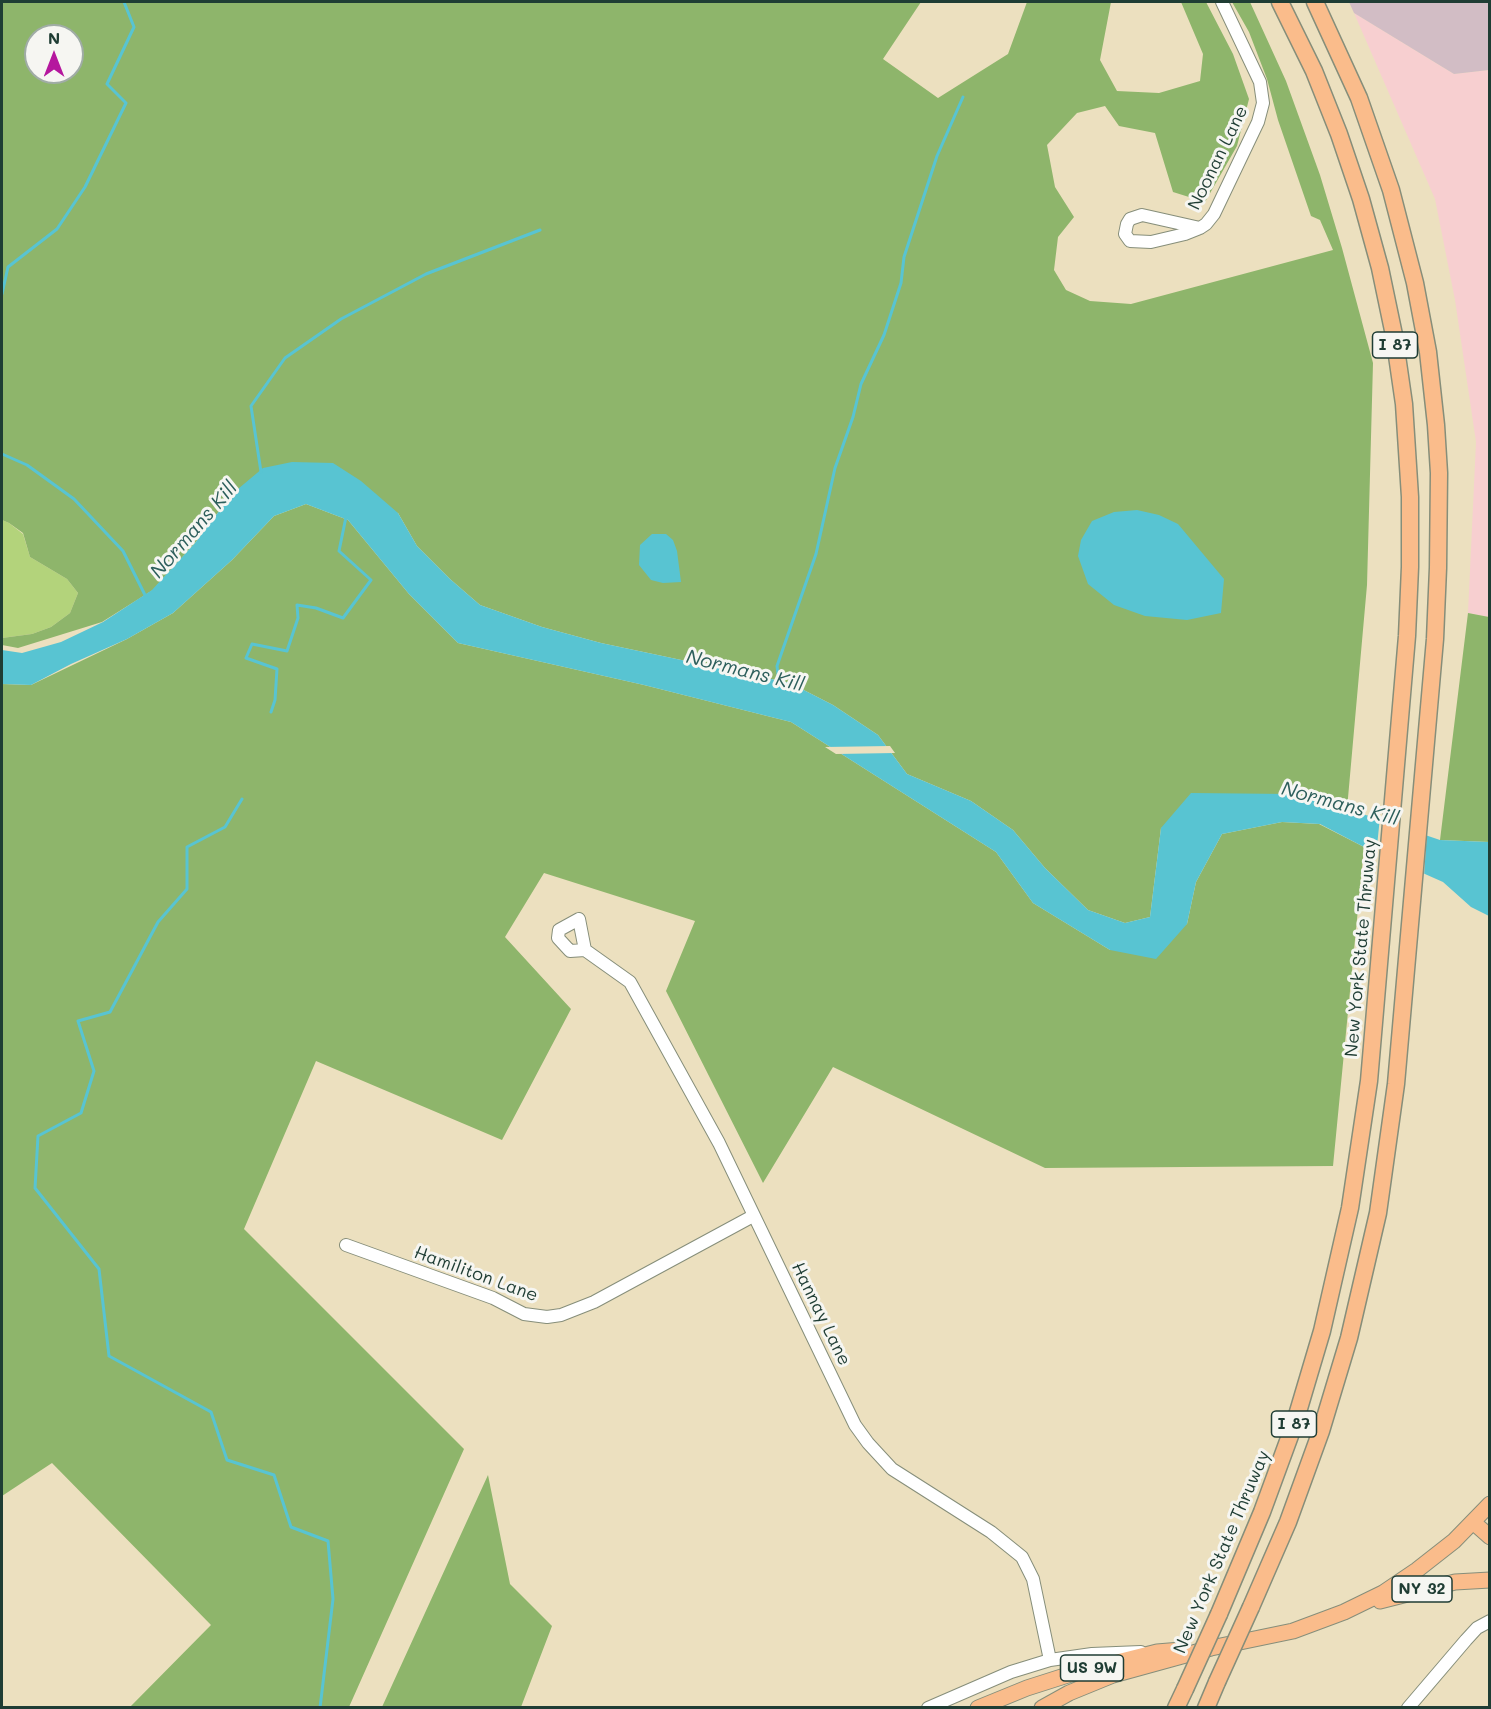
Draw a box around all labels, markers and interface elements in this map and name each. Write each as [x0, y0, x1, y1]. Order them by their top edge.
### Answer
north arrow [24, 24, 84, 84]
text: N [48, 27, 60, 48]
street label: Noonan Lane [1183, 102, 1253, 214]
road number: I 87 [1372, 332, 1418, 358]
water label: Normans Kill [145, 477, 243, 583]
water label: Normans Kill [684, 645, 806, 697]
water label: Normans Kill [1279, 777, 1401, 831]
street label: New York State Thruway [1341, 838, 1381, 1058]
street label: Hamiliton Lane [411, 1242, 541, 1306]
street label: Hannay Lane [787, 1259, 855, 1369]
road number: I 87 [1272, 1411, 1316, 1437]
street label: New York State Thruway [1169, 1447, 1275, 1657]
road number: NY 32 [1392, 1576, 1452, 1602]
road number: US 9W [1060, 1655, 1124, 1681]

